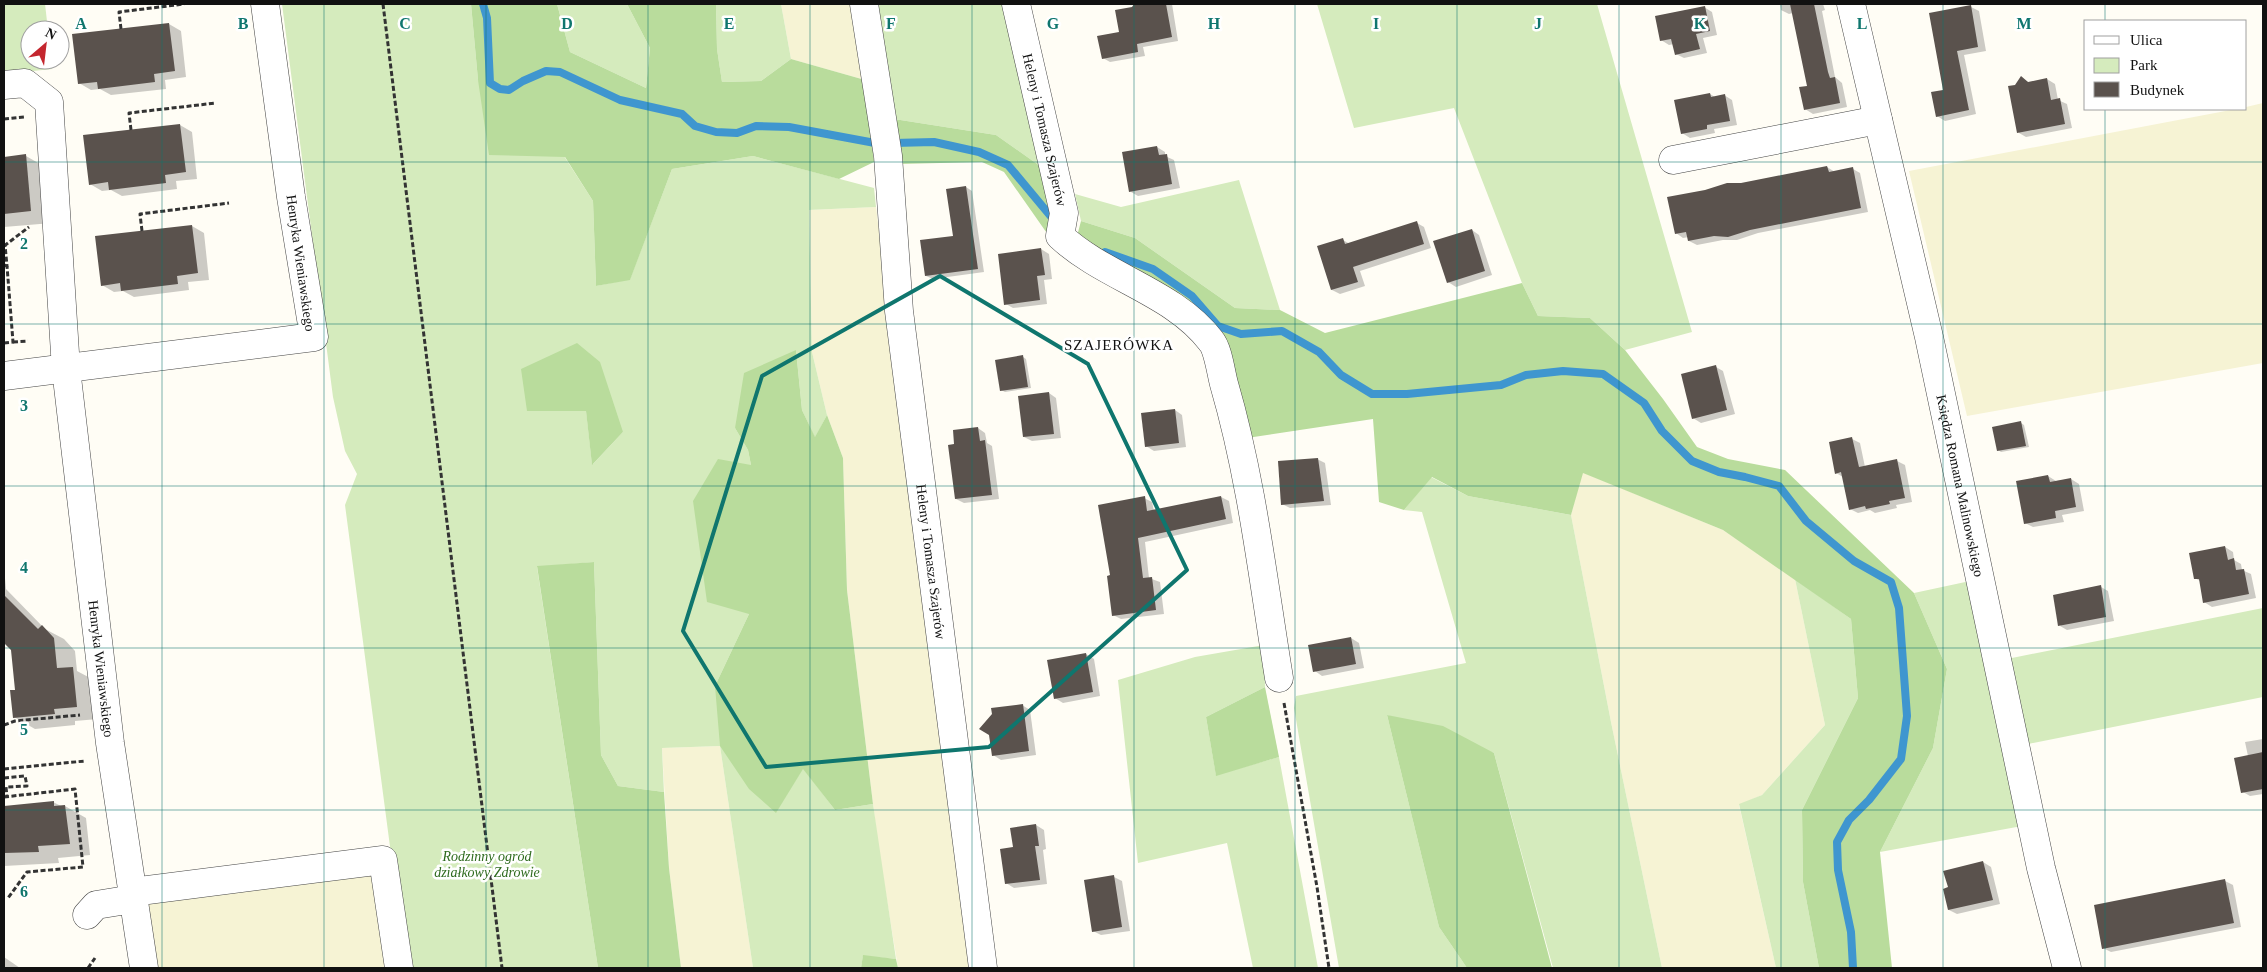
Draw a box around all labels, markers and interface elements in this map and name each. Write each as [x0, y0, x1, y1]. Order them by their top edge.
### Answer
text: A [75, 15, 87, 32]
text: B [238, 15, 249, 32]
text: C [399, 15, 411, 32]
text: D [561, 15, 573, 32]
text: E [724, 15, 734, 32]
text: F [886, 15, 896, 32]
text: G [1047, 15, 1060, 32]
text: H [1208, 15, 1221, 32]
text: I [1373, 15, 1379, 32]
text: J [1534, 15, 1542, 32]
text: K [1694, 15, 1707, 32]
text: L [1857, 15, 1867, 32]
text: M [2016, 15, 2032, 32]
north arrow [20, 20, 70, 70]
legend [2084, 20, 2247, 110]
text: N [43, 25, 59, 43]
text: Ulica [2130, 32, 2163, 48]
street label: Heleny i Tomasza Szajerów [1020, 52, 1069, 209]
text: Park [2130, 57, 2158, 73]
text: Budynek [2130, 82, 2185, 98]
street label: Henryka Wieniawskiego [283, 194, 318, 332]
text: 2 [20, 235, 28, 252]
district label: SZAJERÓWKA [1064, 337, 1174, 353]
street label: Księdza Romana Malinowskiego [1933, 393, 1986, 578]
text: 3 [20, 397, 28, 414]
street label: Heleny i Tomasza Szajerów [913, 483, 948, 641]
text: 4 [20, 559, 28, 576]
street label: Henryka Wieniawskiego [85, 599, 116, 738]
text: 5 [20, 721, 28, 738]
park label: Rodzinny ogród działkowy Zdrowie [434, 849, 540, 880]
text: 6 [20, 883, 28, 900]

